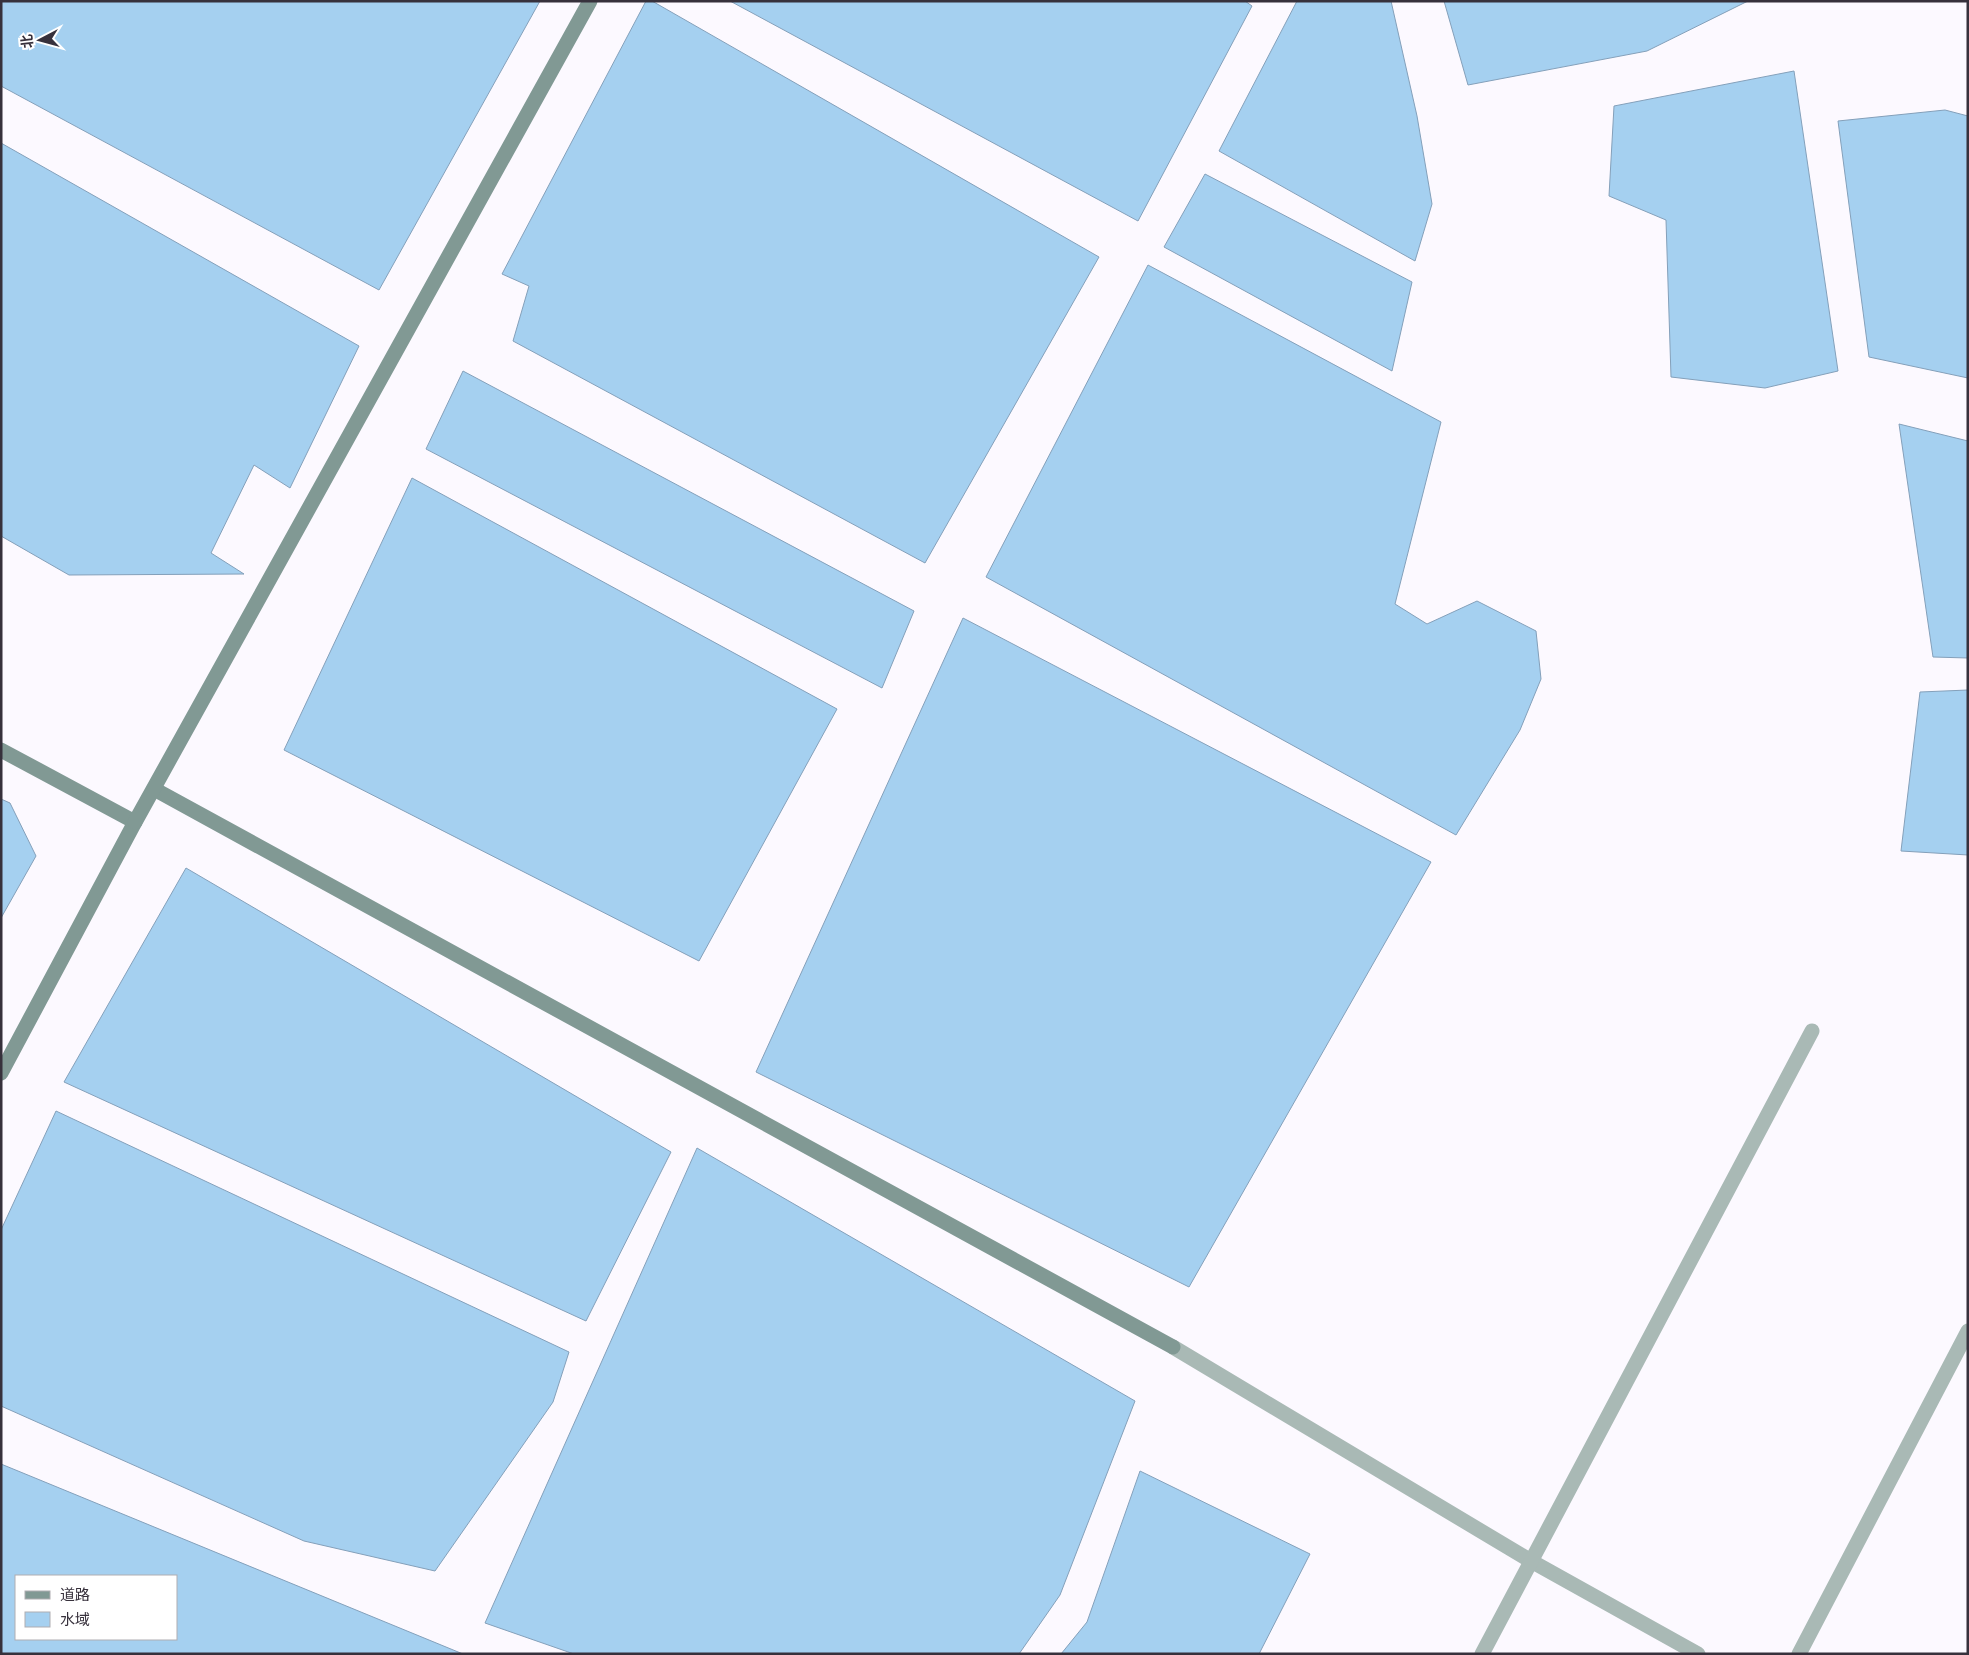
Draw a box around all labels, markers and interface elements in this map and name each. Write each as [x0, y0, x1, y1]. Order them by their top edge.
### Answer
north arrow [15, 15, 65, 65]
text: 北 [18, 33, 37, 49]
legend [15, 1575, 178, 1640]
text: 道路 [60, 1586, 90, 1604]
text: 水域 [60, 1611, 90, 1629]

